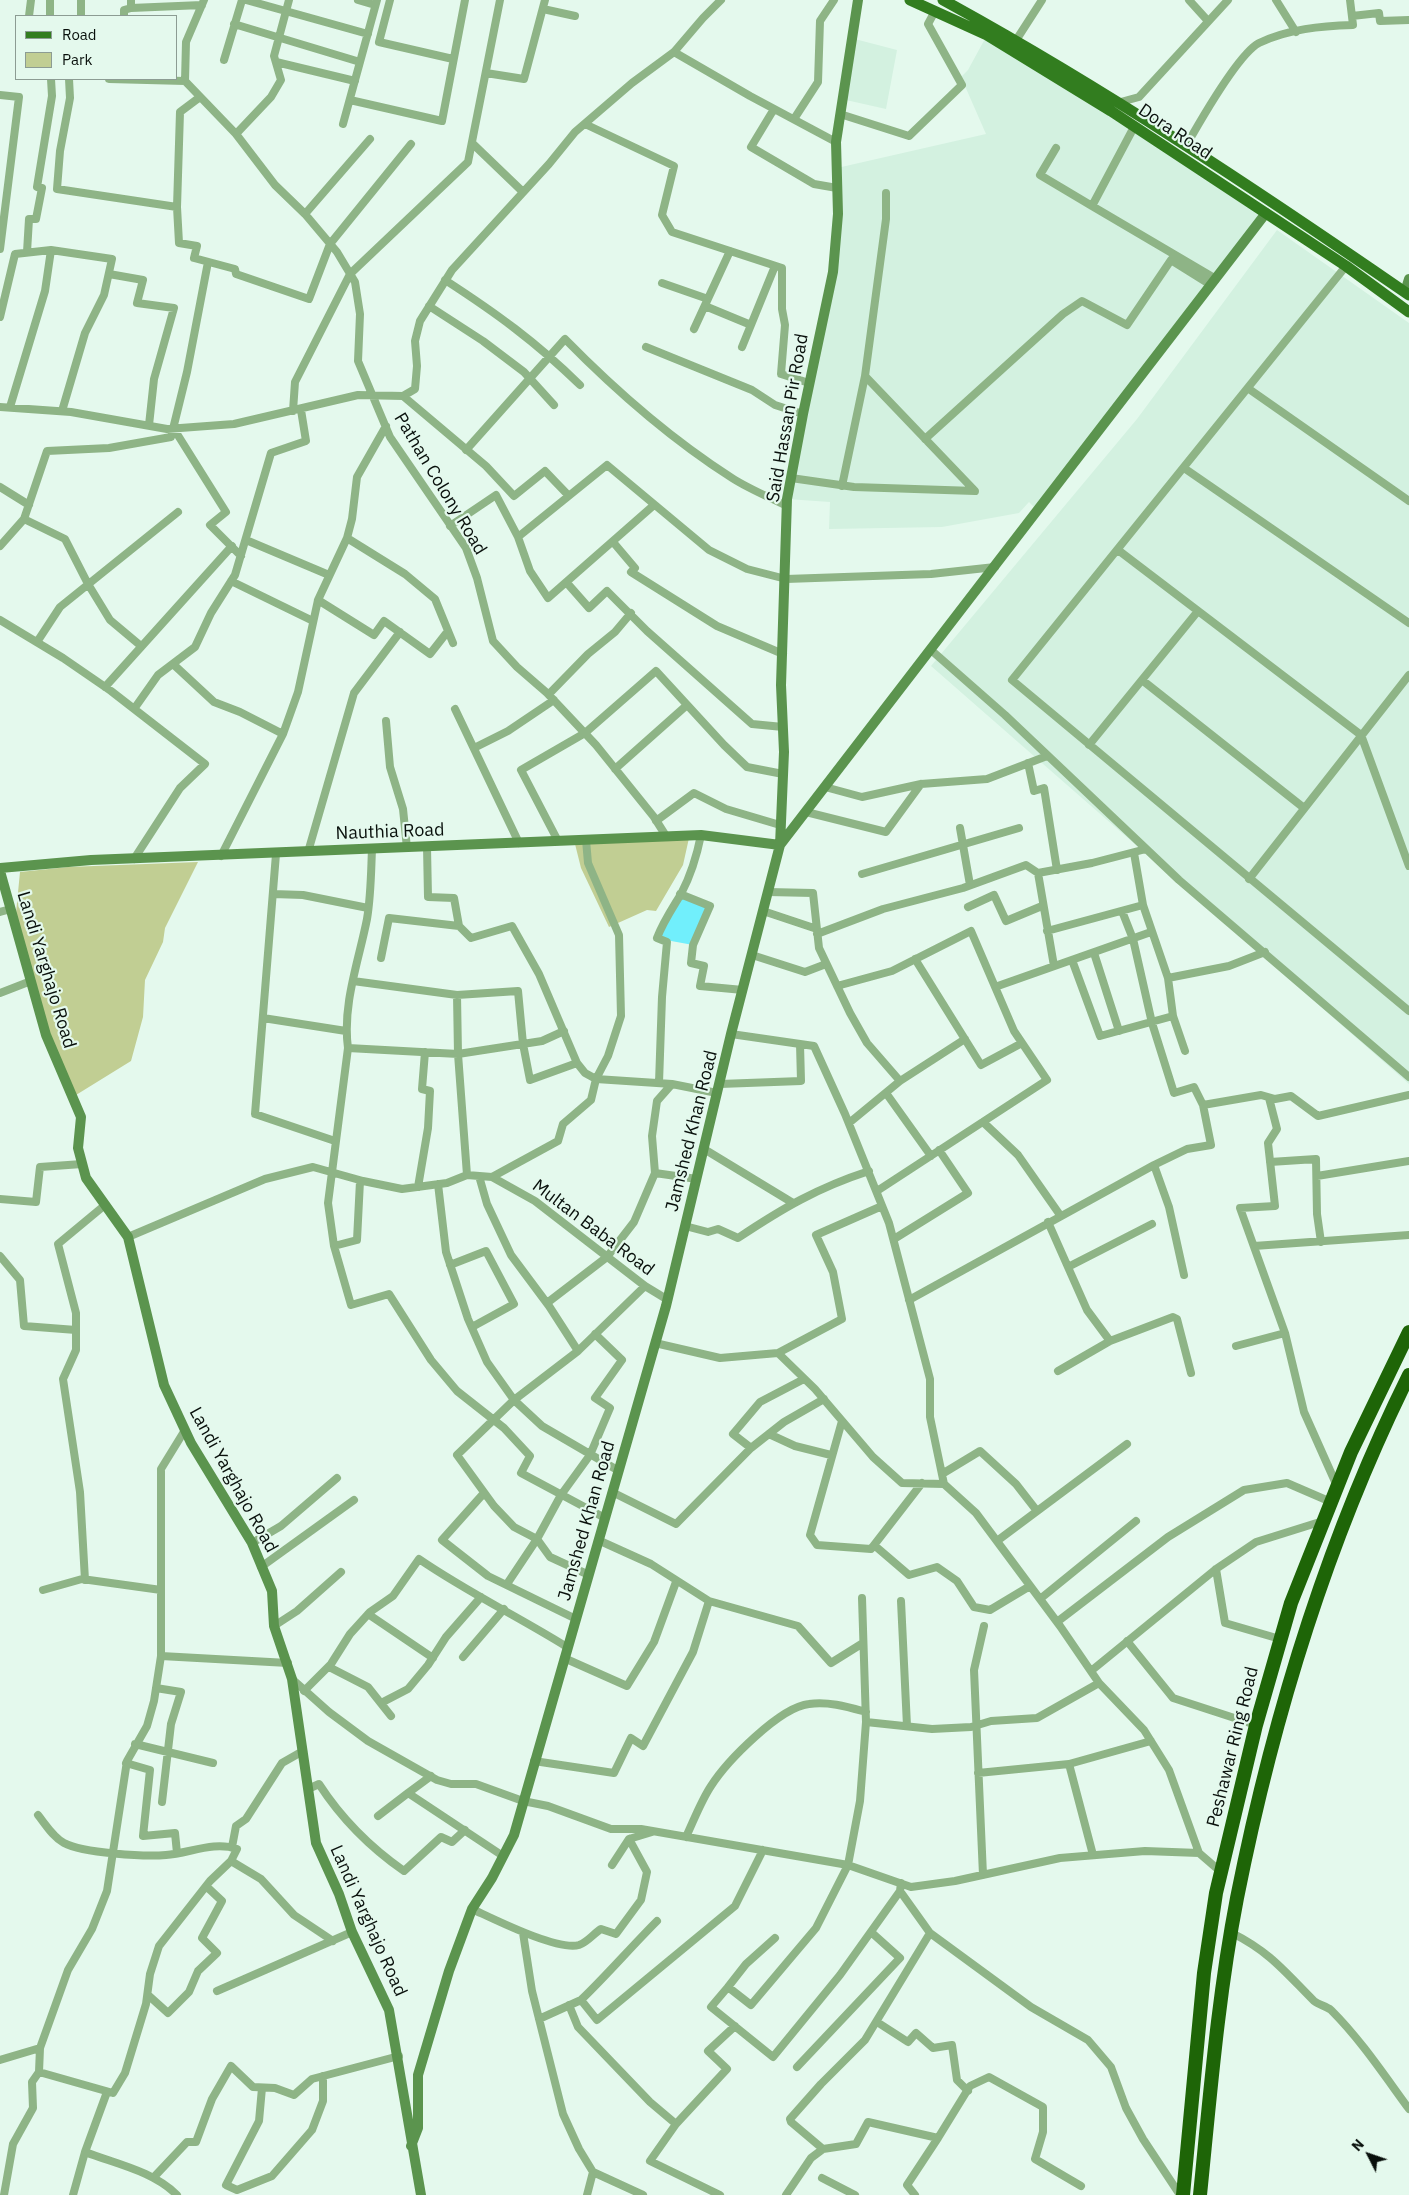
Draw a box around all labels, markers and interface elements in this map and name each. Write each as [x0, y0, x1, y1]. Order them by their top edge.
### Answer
legend [15, 15, 178, 80]
text: Road [62, 25, 97, 44]
text: Park [62, 50, 92, 69]
street label: Dora Road [1134, 100, 1216, 164]
street label: Said Hassan Pir Road [763, 332, 813, 504]
street label: Pathan Colony Road [389, 409, 491, 559]
street label: Nauthia Road [335, 819, 445, 845]
street label: Landi Yarghajo Road [12, 889, 80, 1051]
street label: Jamshed Khan Road [662, 1048, 722, 1214]
street label: Multan Baba Road [528, 1175, 658, 1281]
street label: Landi Yarghajo Road [184, 1403, 282, 1557]
street label: Jamshed Khan Road [554, 1439, 620, 1603]
street label: Peshawar Ring Road [1203, 1665, 1263, 1829]
street label: Landi Yarghajo Road [325, 1842, 411, 2000]
north arrow [1344, 2130, 1394, 2180]
text: N [1348, 2135, 1368, 2155]

